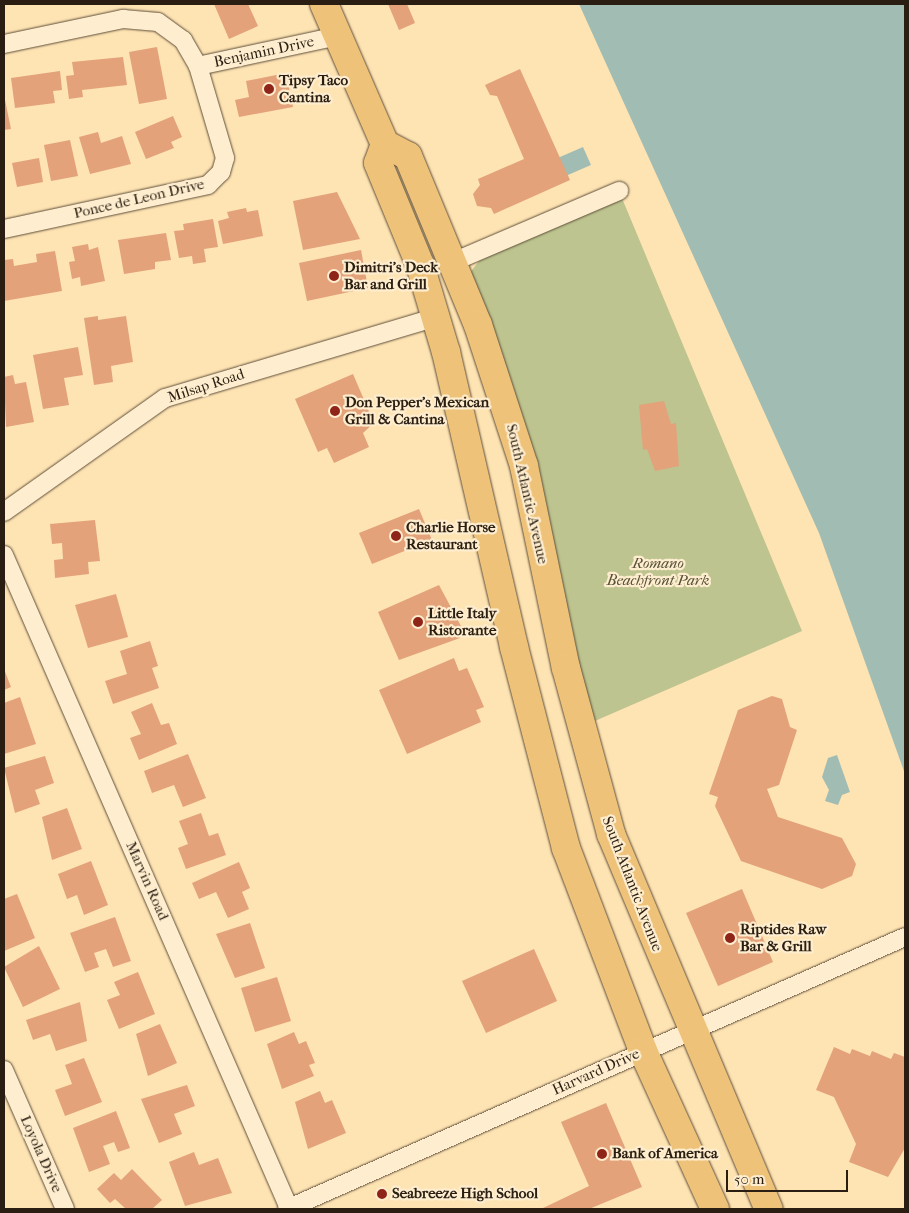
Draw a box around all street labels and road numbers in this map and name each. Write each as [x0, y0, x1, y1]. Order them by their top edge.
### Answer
street label: Benjamin Drive [212, 33, 316, 71]
street label: Ponce de Leon Drive [72, 175, 206, 223]
street label: Milsap Road [165, 365, 247, 407]
street label: South Atlantic Avenue [502, 422, 552, 566]
street label: South Atlantic Avenue [598, 814, 666, 954]
street label: Marvin Road [122, 839, 172, 923]
street label: Harvard Drive [550, 1045, 642, 1099]
street label: Loyola Drive [16, 1113, 66, 1195]

